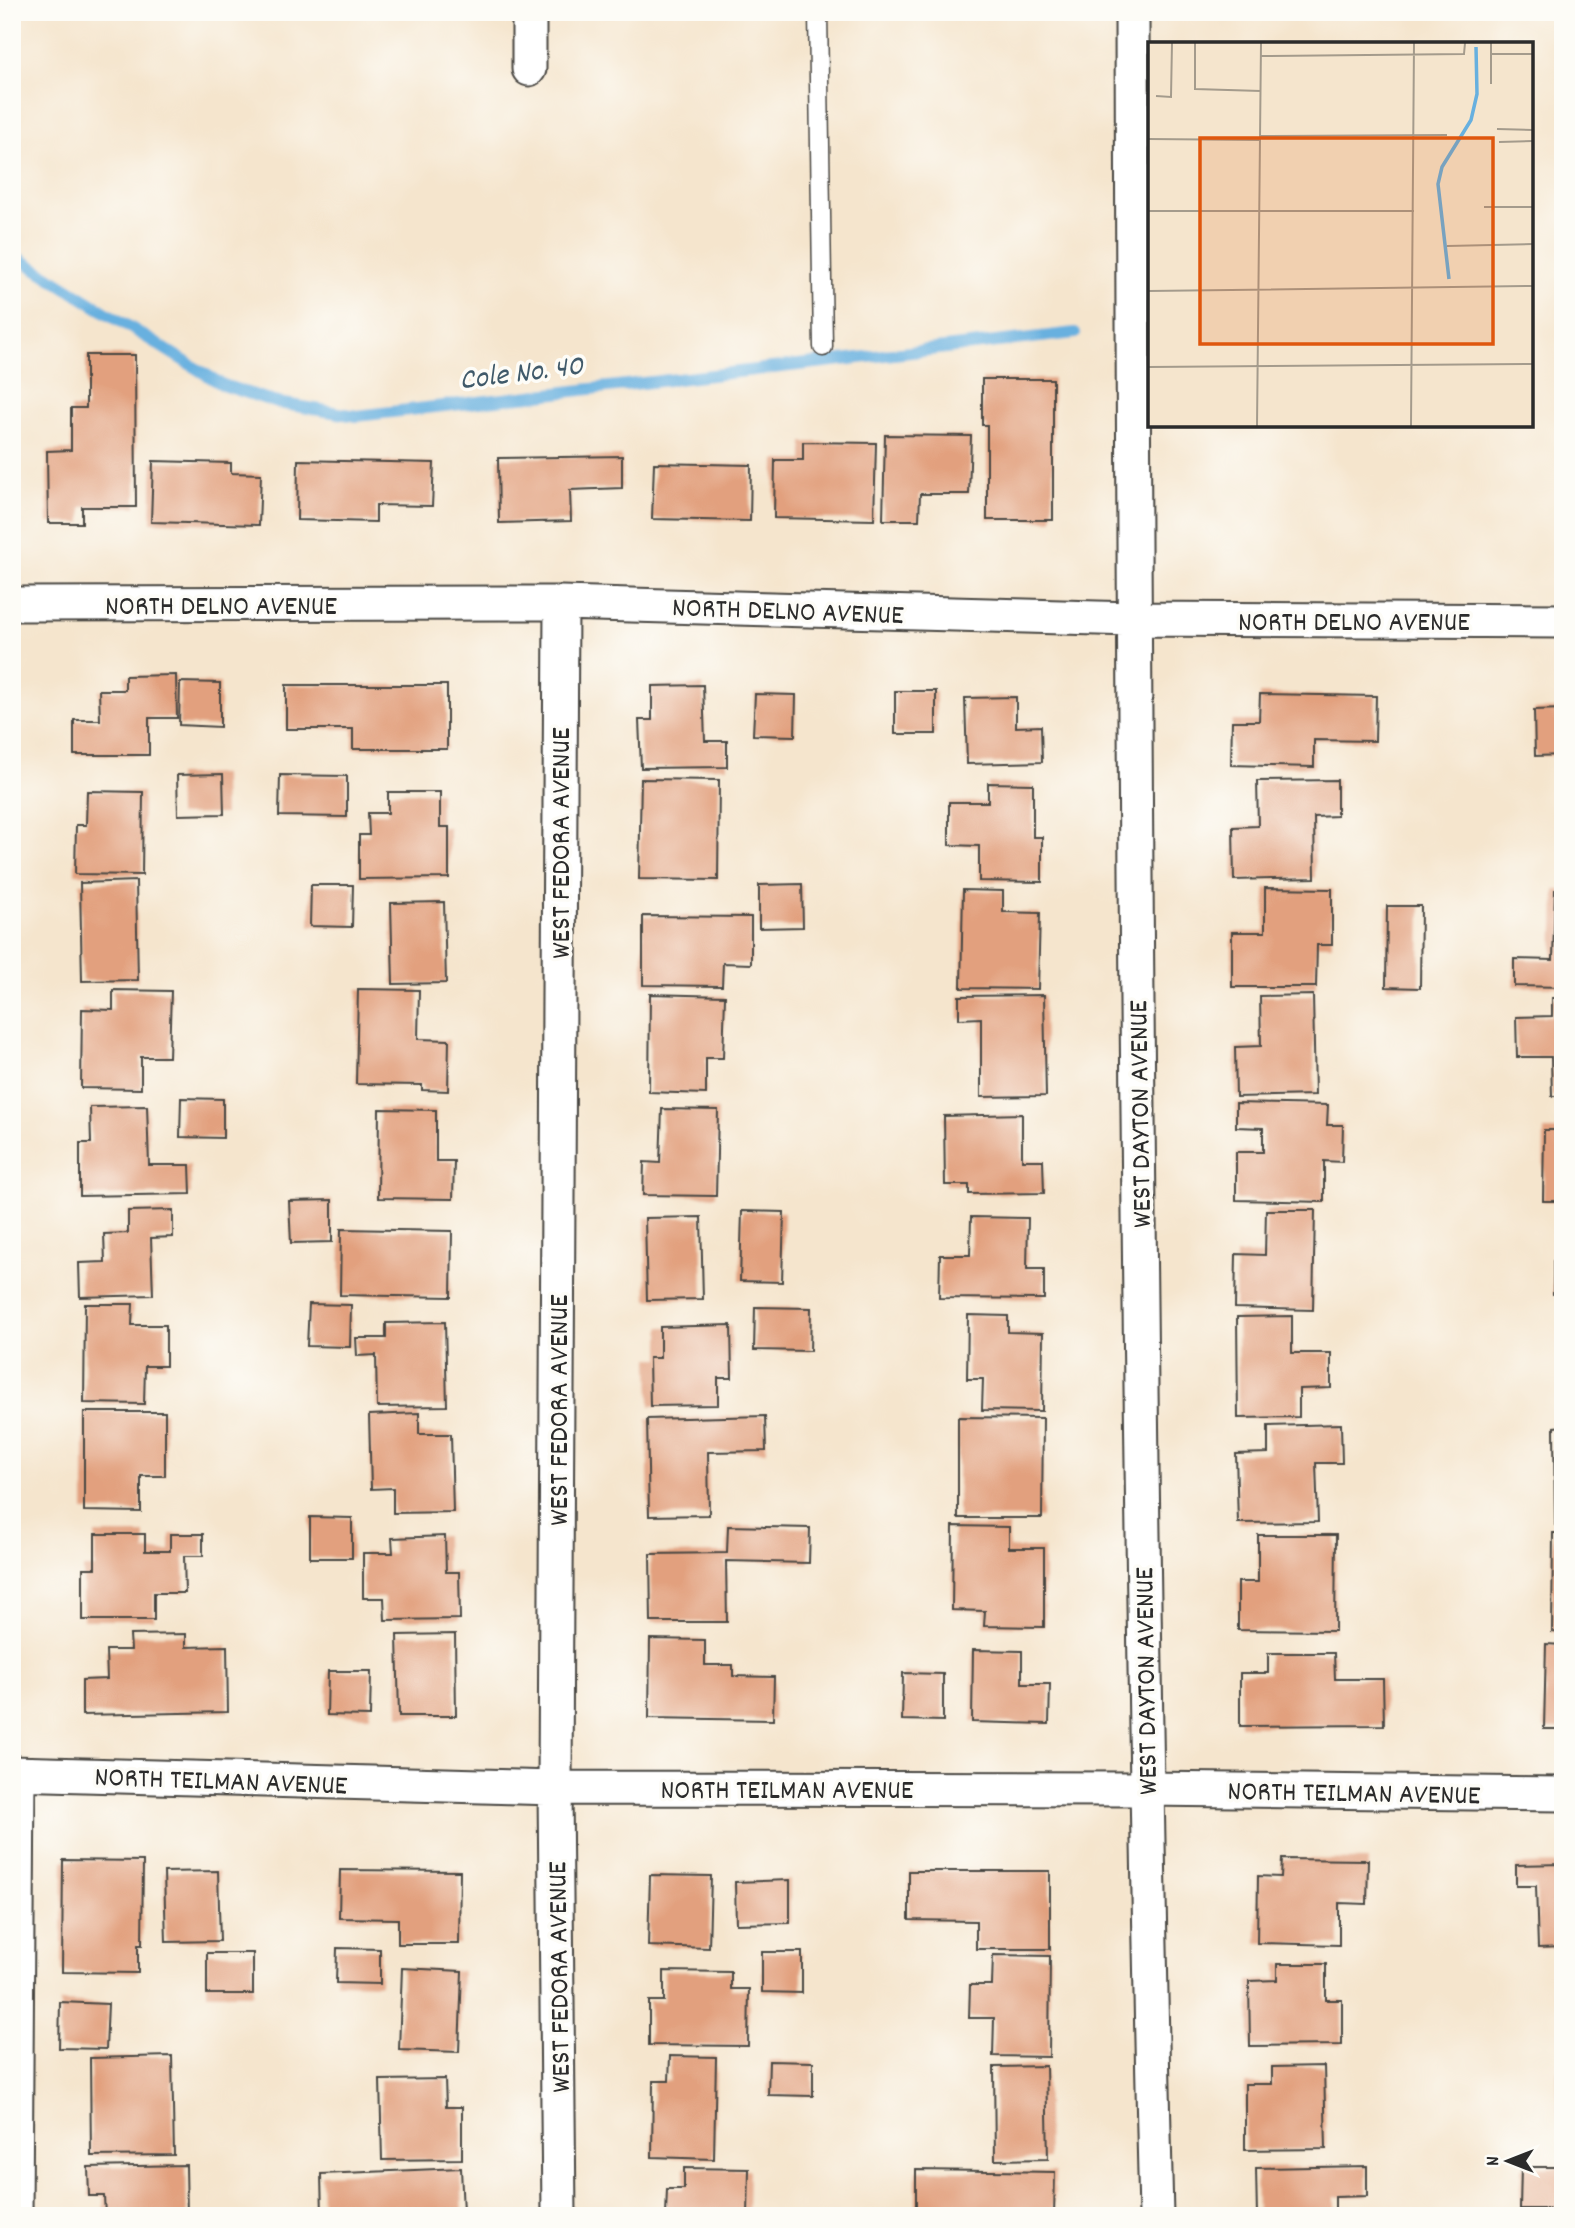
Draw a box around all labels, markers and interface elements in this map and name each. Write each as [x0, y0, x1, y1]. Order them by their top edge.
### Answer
inset map [1148, 42, 1533, 427]
water label: Cole No. 40 [457, 346, 587, 404]
street label: NORTH DELNO AVENUE [105, 589, 337, 629]
street label: NORTH DELNO AVENUE [671, 590, 905, 638]
street label: NORTH DELNO AVENUE [1238, 605, 1470, 645]
street label: WEST FEDORA AVENUE [544, 727, 584, 959]
street label: WEST DAYTON AVENUE [1121, 999, 1165, 1228]
street label: WEST FEDORA AVENUE [542, 1294, 582, 1526]
street label: WEST DAYTON AVENUE [1127, 1566, 1171, 1795]
street label: NORTH TEILMAN AVENUE [94, 1760, 348, 1808]
street label: NORTH TEILMAN AVENUE [661, 1773, 914, 1813]
street label: NORTH TEILMAN AVENUE [1227, 1774, 1481, 1818]
street label: WEST FEDORA AVENUE [540, 1861, 584, 2093]
north arrow [1474, 2126, 1544, 2196]
text: N [1481, 2156, 1508, 2166]

